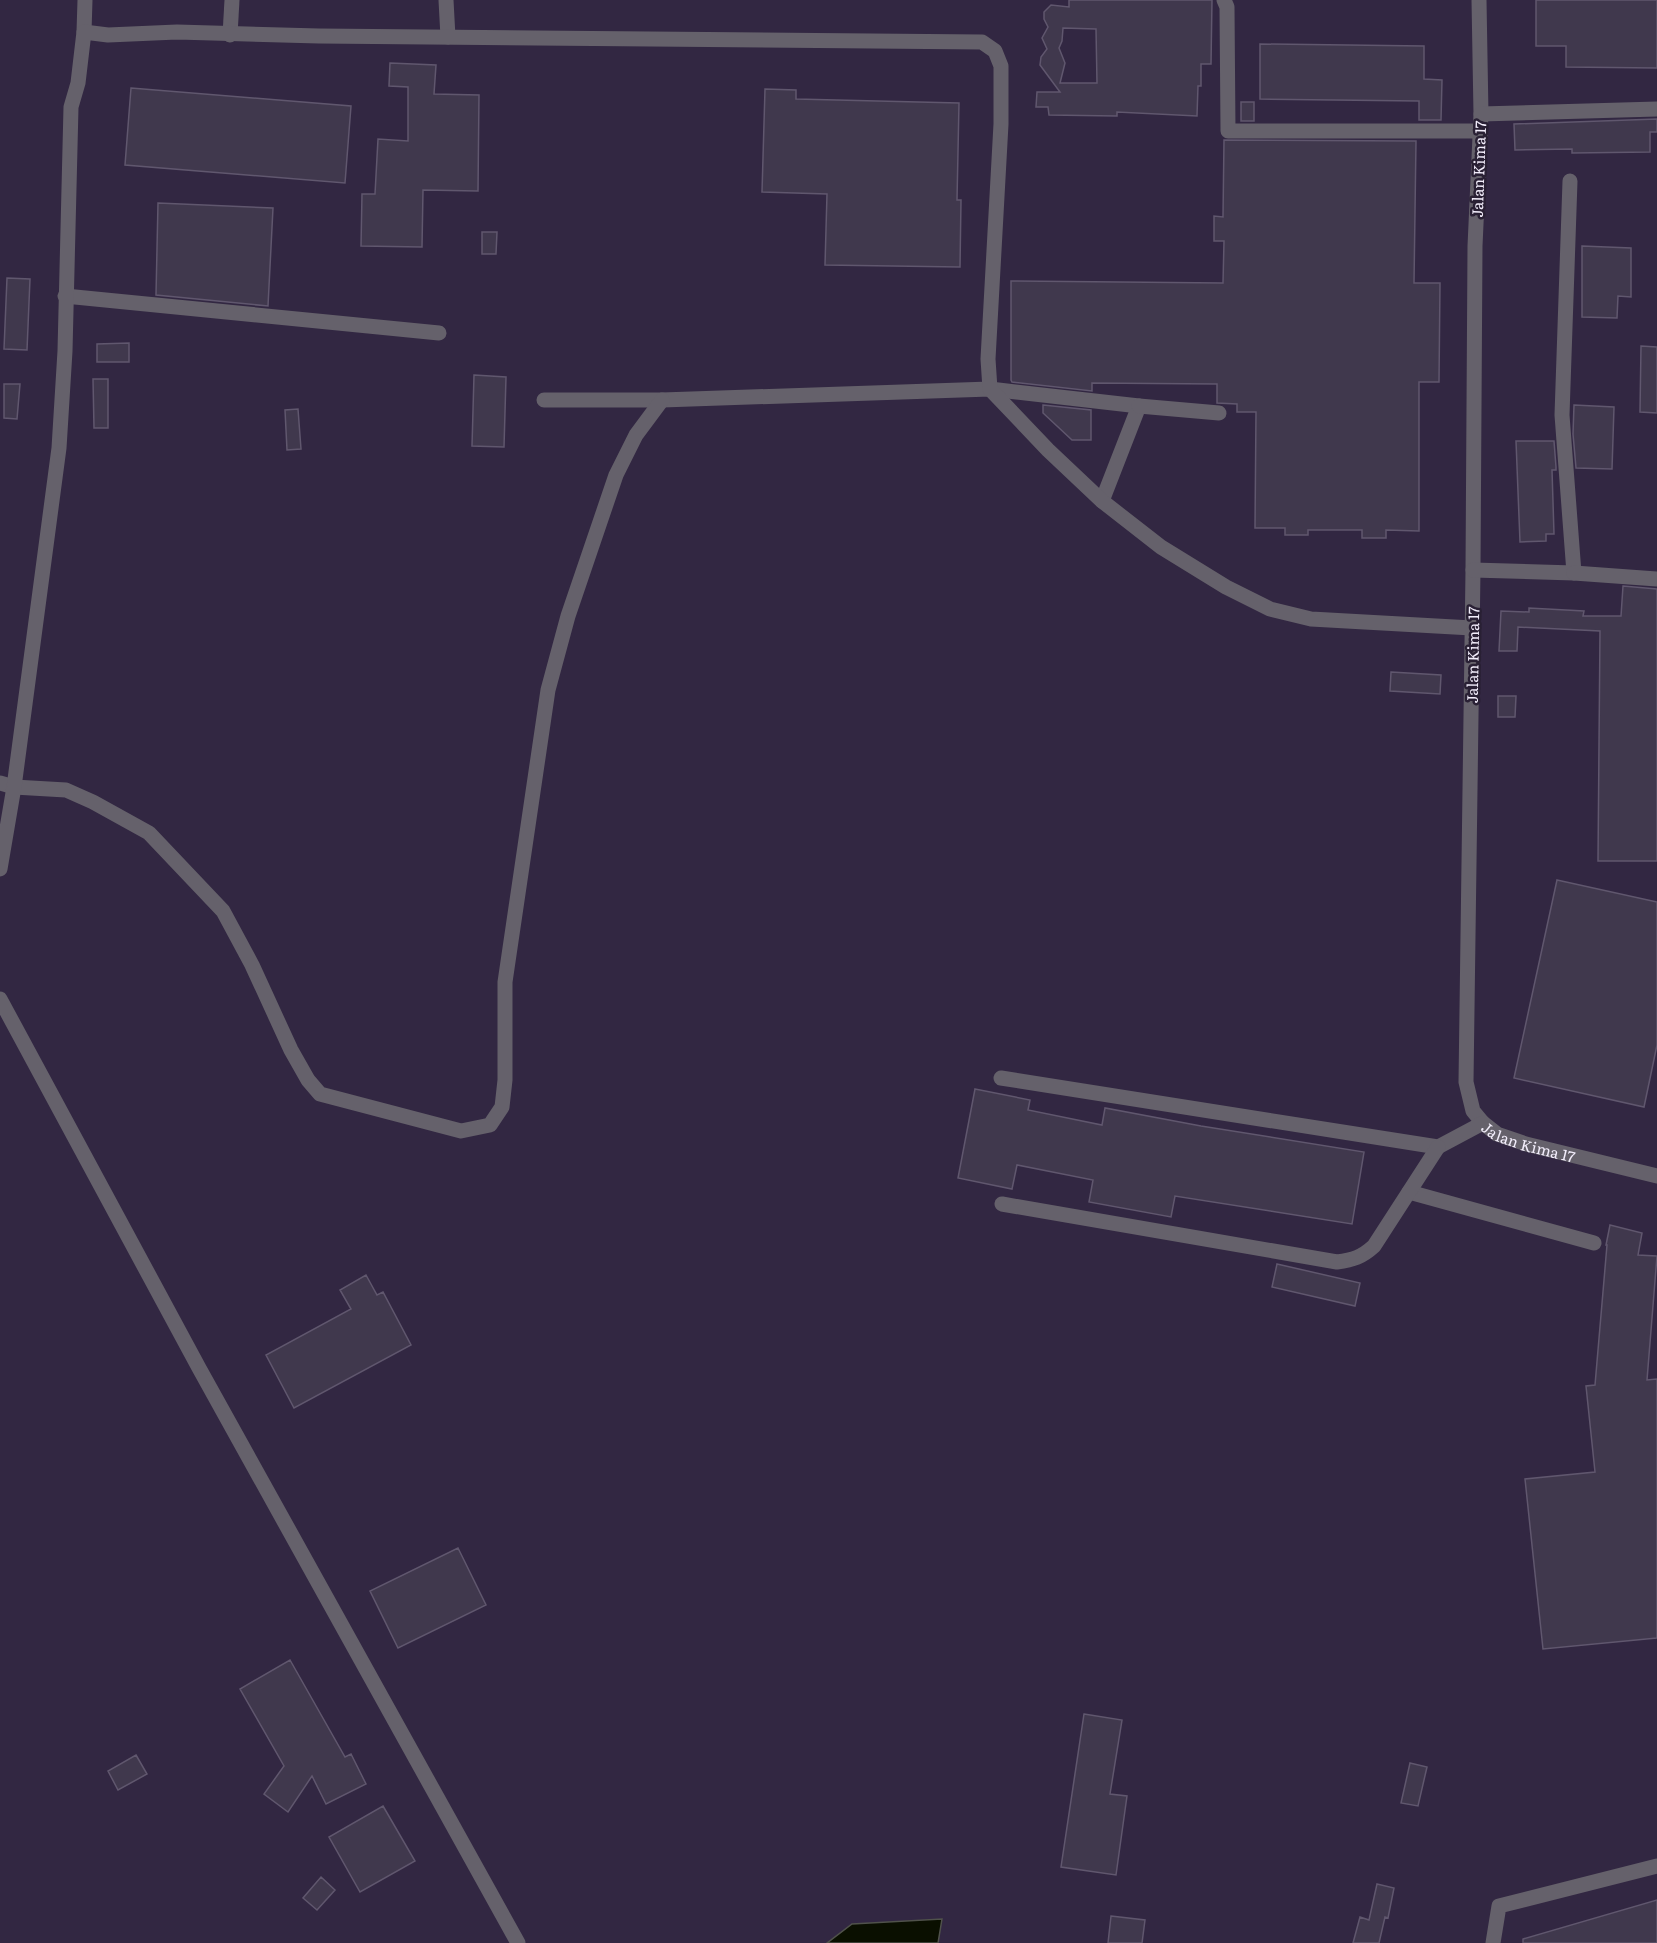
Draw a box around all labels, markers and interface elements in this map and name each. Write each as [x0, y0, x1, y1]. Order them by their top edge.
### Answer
street label: Jalan Kima 17 [1465, 120, 1491, 218]
street label: Jalan Kima 17 [1460, 606, 1484, 704]
street label: Jalan Kima 17 [1477, 1115, 1578, 1167]

